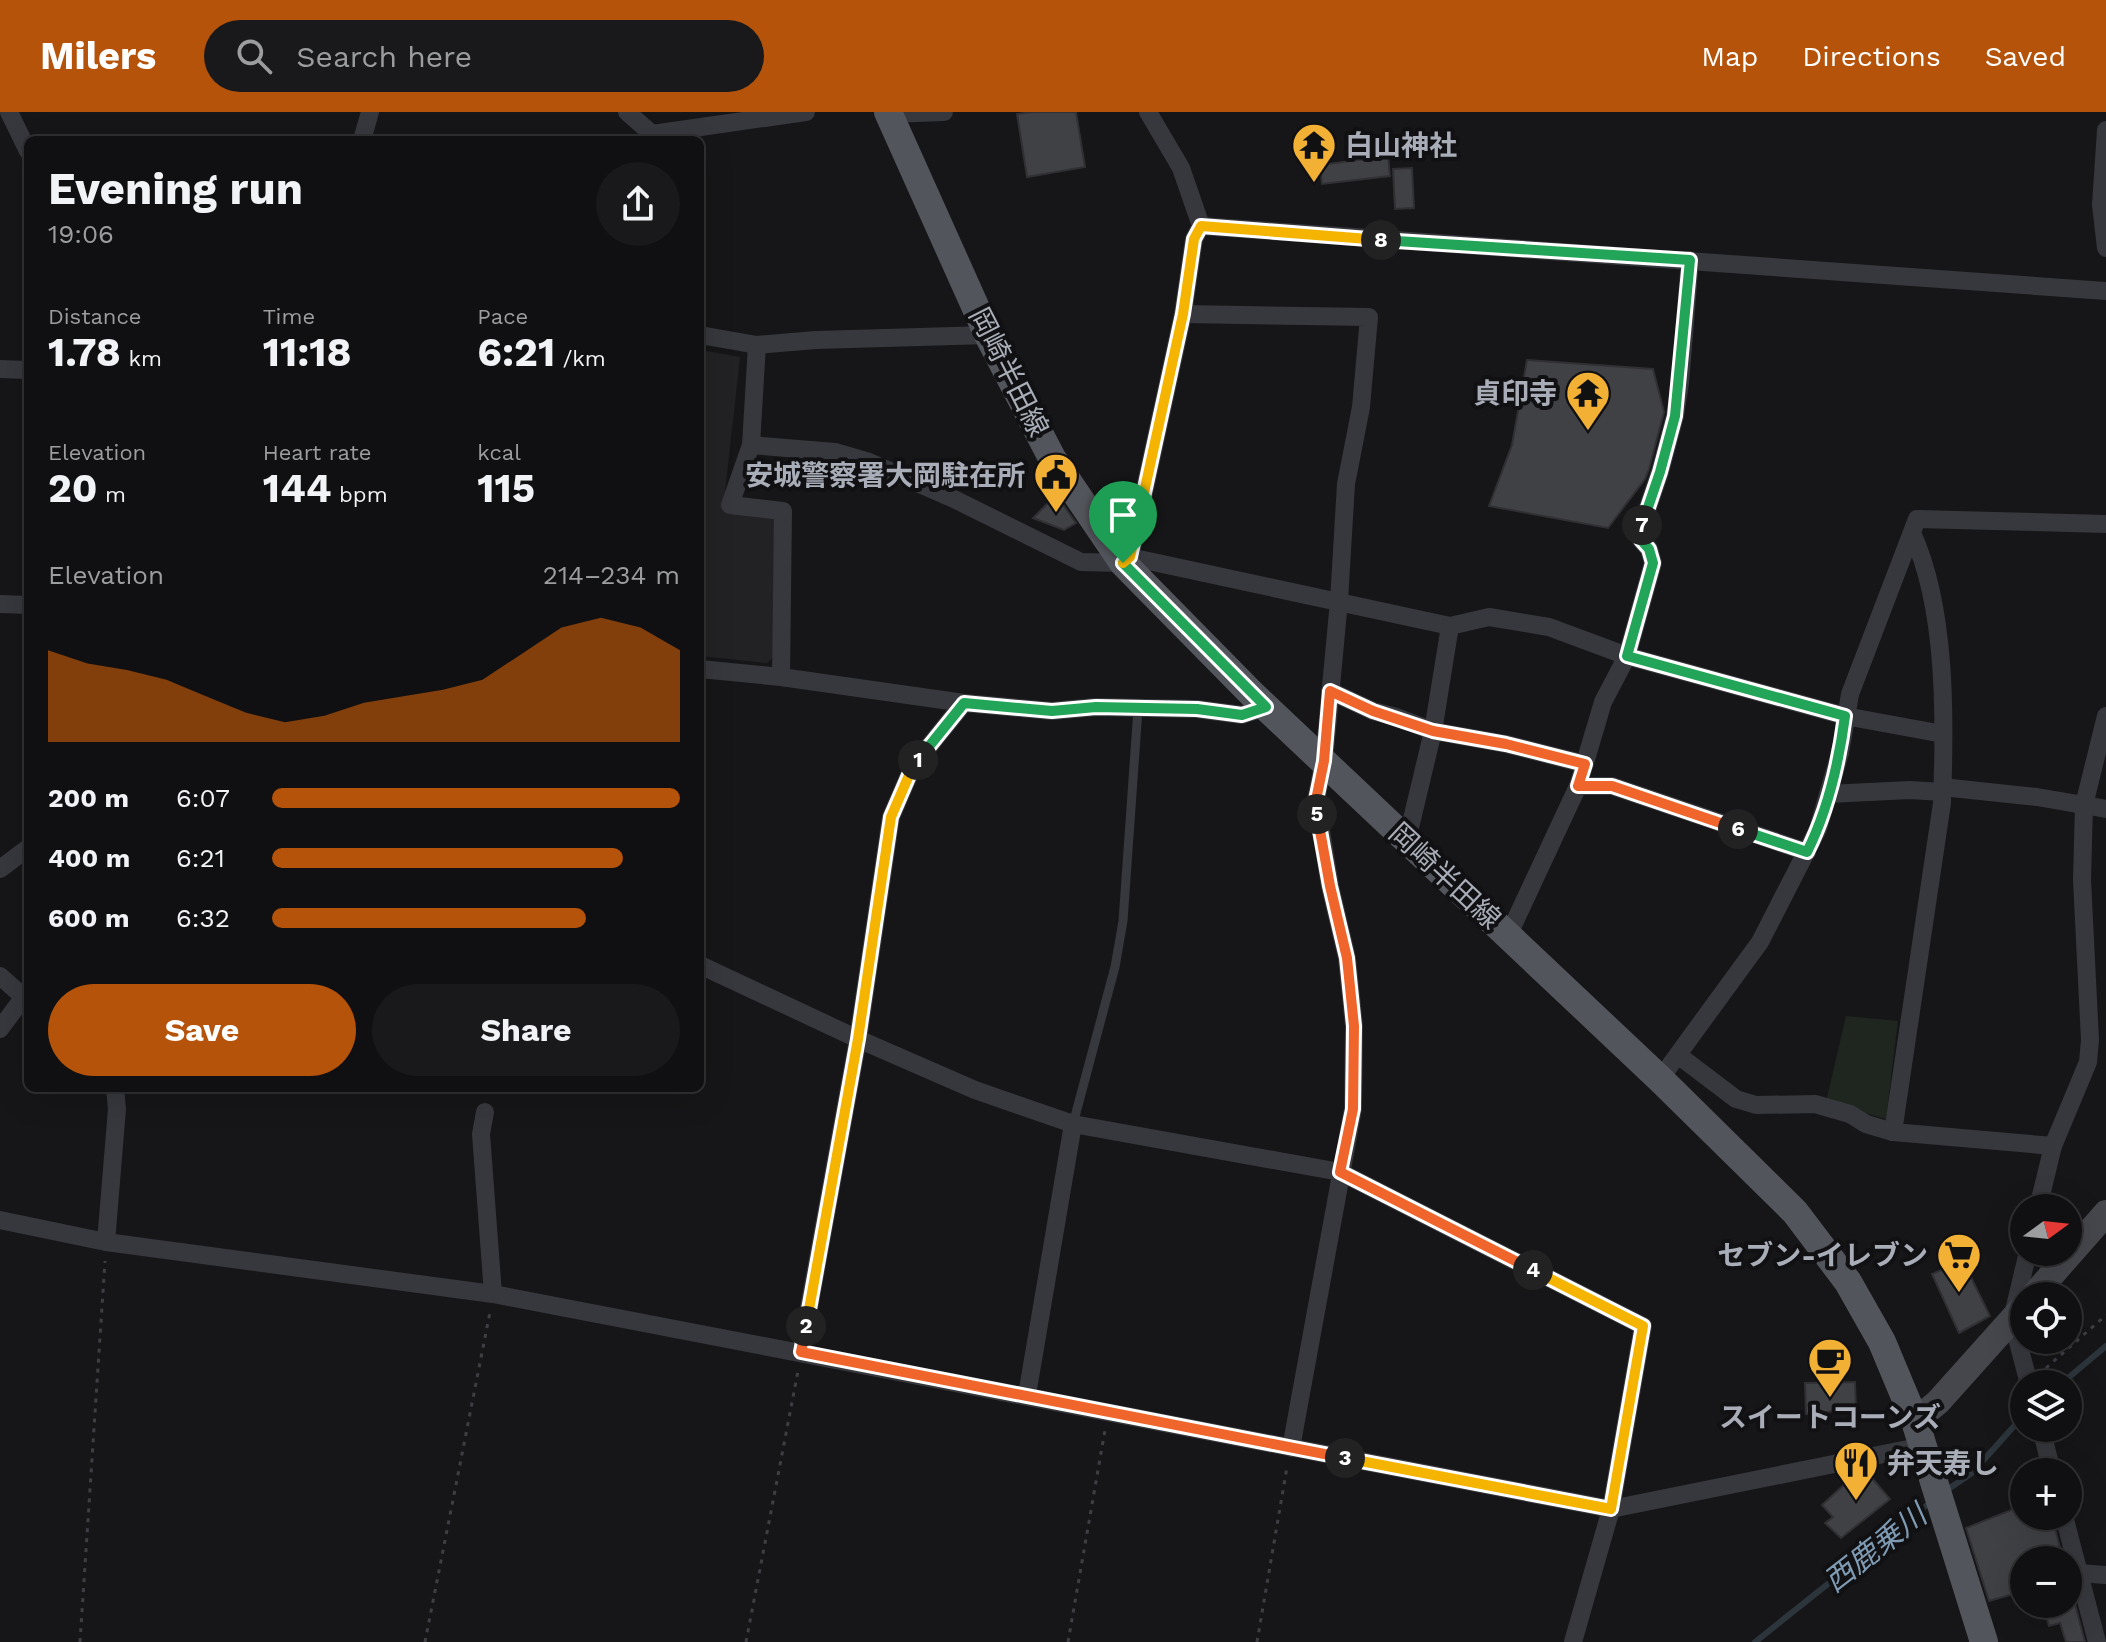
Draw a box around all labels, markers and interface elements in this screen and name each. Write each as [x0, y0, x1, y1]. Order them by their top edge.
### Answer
search box [204, 20, 764, 92]
text: Milers [40, 34, 156, 78]
icon: search [232, 34, 276, 78]
text: Search here [296, 39, 472, 74]
text: Map [1701, 40, 1758, 73]
text: Directions [1802, 40, 1941, 73]
text: Saved [1985, 40, 2066, 73]
temple icon: 白山神社 [1290, 121, 1338, 184]
place label: 白山神社 [1345, 129, 1457, 162]
button: share [596, 162, 680, 246]
text: Evening run [48, 163, 303, 215]
text: 19:06 [48, 219, 114, 249]
pin: 8 [1361, 220, 1401, 260]
text: 8 [1374, 227, 1388, 252]
street label: 岡崎半田線 [963, 302, 1055, 442]
text: Distance [48, 304, 142, 329]
text: Time [263, 304, 315, 329]
text: Pace [477, 304, 528, 329]
text: 1.78 [48, 329, 121, 376]
text: 11:18 [263, 329, 352, 376]
text: 6:21 [477, 329, 555, 376]
text: km [121, 346, 162, 371]
text: /km [555, 346, 606, 371]
temple icon: 貞印寺 [1564, 369, 1612, 432]
place label: 貞印寺 [1473, 377, 1557, 410]
text: Elevation [48, 440, 146, 465]
text: Heart rate [263, 440, 371, 465]
text: kcal [477, 440, 521, 465]
public building icon: 安城警察署大岡駐在所 [1032, 451, 1080, 514]
place label: 安城警察署大岡駐在所 [745, 459, 1025, 492]
text: 20 [48, 465, 98, 512]
text: 144 [263, 465, 332, 512]
text: 115 [477, 465, 535, 512]
pin [1089, 481, 1157, 563]
text: m [98, 482, 126, 507]
text: bpm [332, 482, 388, 507]
icon: arrive [1101, 493, 1145, 537]
pin: 7 [1622, 505, 1662, 545]
text: 7 [1635, 512, 1649, 537]
text: Elevation [48, 560, 164, 590]
text: 214–234 m [543, 560, 680, 590]
pin: 1 [898, 740, 938, 780]
text: 1 [913, 747, 923, 772]
text: 200 m [48, 783, 129, 813]
text: 6:07 [176, 783, 230, 813]
pin: 5 [1297, 794, 1337, 834]
text: 5 [1311, 801, 1323, 826]
pin: 6 [1718, 809, 1758, 849]
street label: 岡崎半田線 [1383, 816, 1507, 936]
text: 6 [1731, 816, 1745, 841]
text: 400 m [48, 843, 130, 873]
text: 6:21 [176, 843, 225, 873]
text: 600 m [48, 903, 129, 933]
text: 6:32 [176, 903, 230, 933]
button: Save [48, 984, 356, 1076]
button: Share [372, 984, 680, 1076]
north arrow [2010, 1194, 2082, 1266]
map controls [2010, 1194, 2082, 1618]
supermarket icon: セブン-イレブン [1935, 1231, 1983, 1294]
place label: セブン-イレブン [1717, 1239, 1928, 1272]
pin: 4 [1513, 1250, 1553, 1290]
text: 4 [1526, 1257, 1540, 1282]
button: locate [2010, 1282, 2082, 1354]
pin: 2 [786, 1306, 826, 1346]
text: 2 [799, 1313, 813, 1338]
cafe icon: スイートコーンズ [1806, 1336, 1854, 1399]
button: layers [2010, 1370, 2082, 1442]
place label: スイートコーンズ [1719, 1401, 1941, 1434]
pin: 3 [1325, 1438, 1365, 1478]
restaurant icon: 弁天寿し [1832, 1439, 1880, 1502]
text: 3 [1338, 1445, 1352, 1470]
place label: 弁天寿し [1887, 1447, 1999, 1480]
button: + [2010, 1458, 2082, 1530]
water label: 西鹿乗川 [1817, 1495, 1935, 1599]
button: − [2010, 1546, 2082, 1618]

